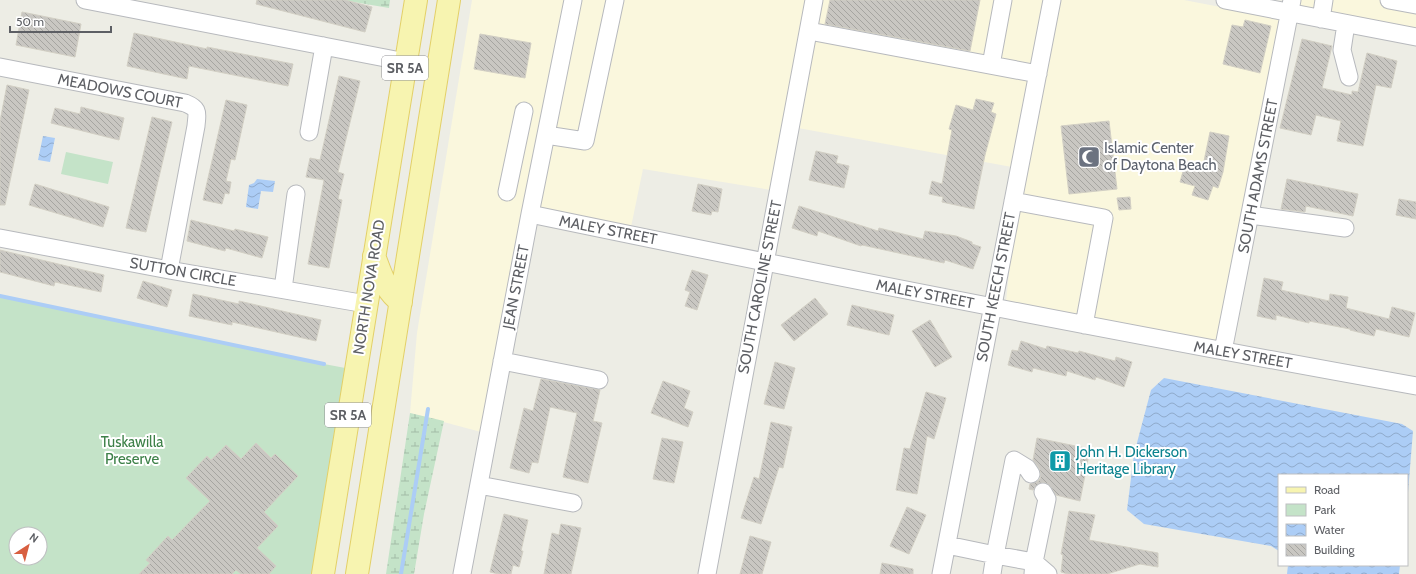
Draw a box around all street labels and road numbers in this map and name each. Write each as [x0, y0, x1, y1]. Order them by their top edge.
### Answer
road number: SR 5A [382, 56, 428, 80]
street label: MEADOWS COURT [56, 70, 184, 112]
street label: SOUTH ADAMS STREET [1234, 97, 1282, 255]
street label: SOUTH CAROLINE STREET [734, 199, 786, 375]
street label: SOUTH KEECH STREET [973, 211, 1019, 363]
street label: MALEY STREET [557, 212, 659, 248]
street label: NORTH NOVA ROAD [349, 218, 389, 356]
street label: JEAN STREET [499, 243, 533, 332]
street label: SUTTON CIRCLE [128, 254, 238, 290]
street label: MALEY STREET [874, 276, 976, 312]
street label: MALEY STREET [1192, 337, 1294, 373]
road number: SR 5A [325, 403, 371, 427]

